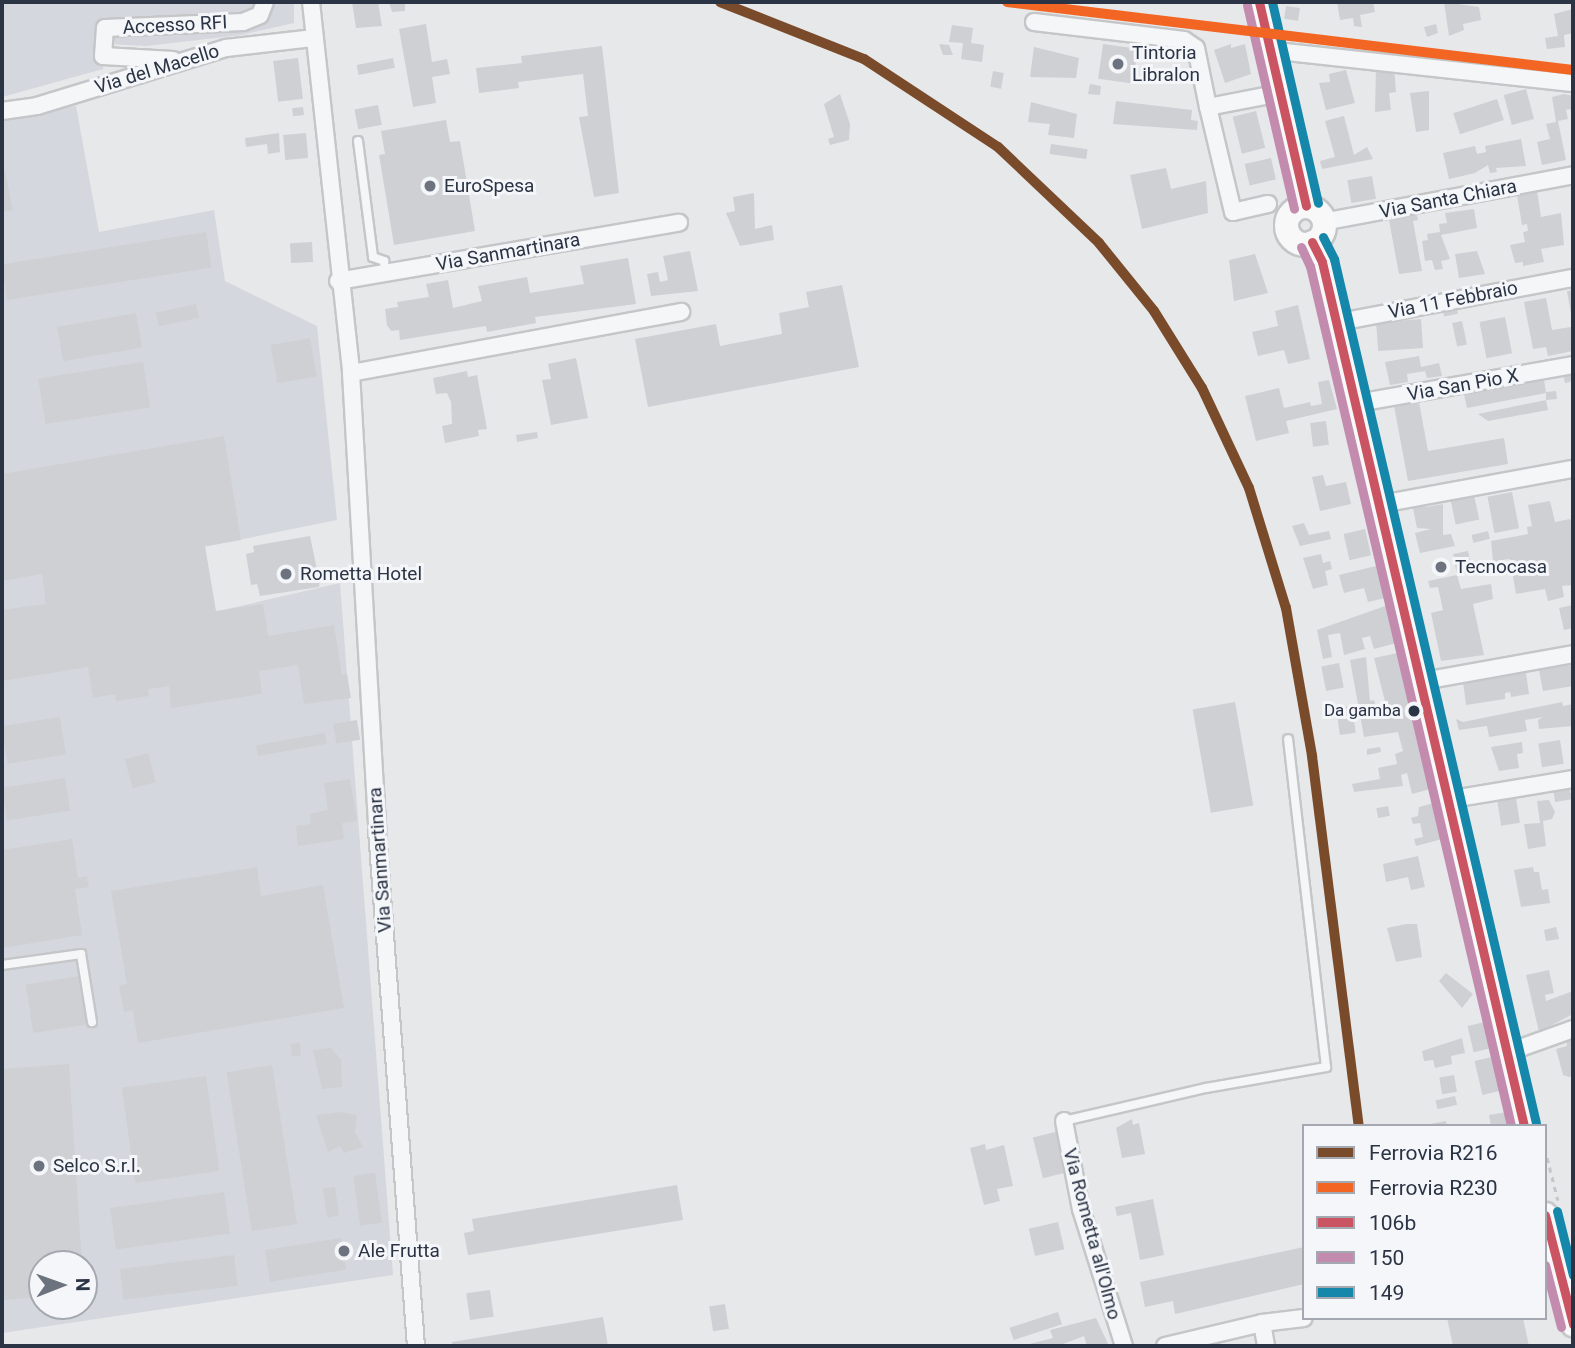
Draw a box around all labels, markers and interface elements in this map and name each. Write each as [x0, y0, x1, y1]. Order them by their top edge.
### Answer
street label: Accesso RFI [122, 11, 228, 39]
street label: Via del Macello [92, 39, 222, 99]
place label: Tintoria Libralon [1132, 42, 1200, 86]
marker: Tintoria Libralon [1110, 56, 1126, 72]
place label: EuroSpesa [444, 175, 534, 197]
street label: Via Santa Chiara [1377, 175, 1519, 223]
marker: EuroSpesa [422, 178, 438, 194]
street label: Via Sanmartinara [434, 228, 582, 276]
street label: Via 11 Febbraio [1386, 276, 1520, 324]
street label: Via San Pio X [1406, 364, 1520, 406]
place label: Tecnocasa [1455, 556, 1547, 578]
marker: Tecnocasa [1433, 559, 1449, 575]
place label: Rometta Hotel [300, 563, 422, 585]
marker: Rometta Hotel [278, 566, 294, 582]
place label: Da gamba [1324, 701, 1401, 721]
marker: Da gamba [1407, 704, 1421, 718]
street label: Via Sanmartinara [364, 786, 396, 934]
legend [1302, 1124, 1547, 1320]
text: Ferrovia R216 [1369, 1141, 1498, 1165]
street label: Via Rometta all'Olmo [1058, 1146, 1126, 1322]
place label: Selco S.r.l. [53, 1155, 141, 1177]
marker: Selco S.r.l. [31, 1158, 47, 1174]
text: Ferrovia R230 [1369, 1176, 1498, 1200]
text: 106b [1369, 1211, 1416, 1235]
place label: Ale Frutta [358, 1240, 440, 1262]
marker: Ale Frutta [336, 1243, 352, 1259]
text: 150 [1369, 1246, 1404, 1270]
north arrow [28, 1250, 98, 1320]
text: N [71, 1278, 94, 1292]
text: 149 [1369, 1281, 1404, 1305]

